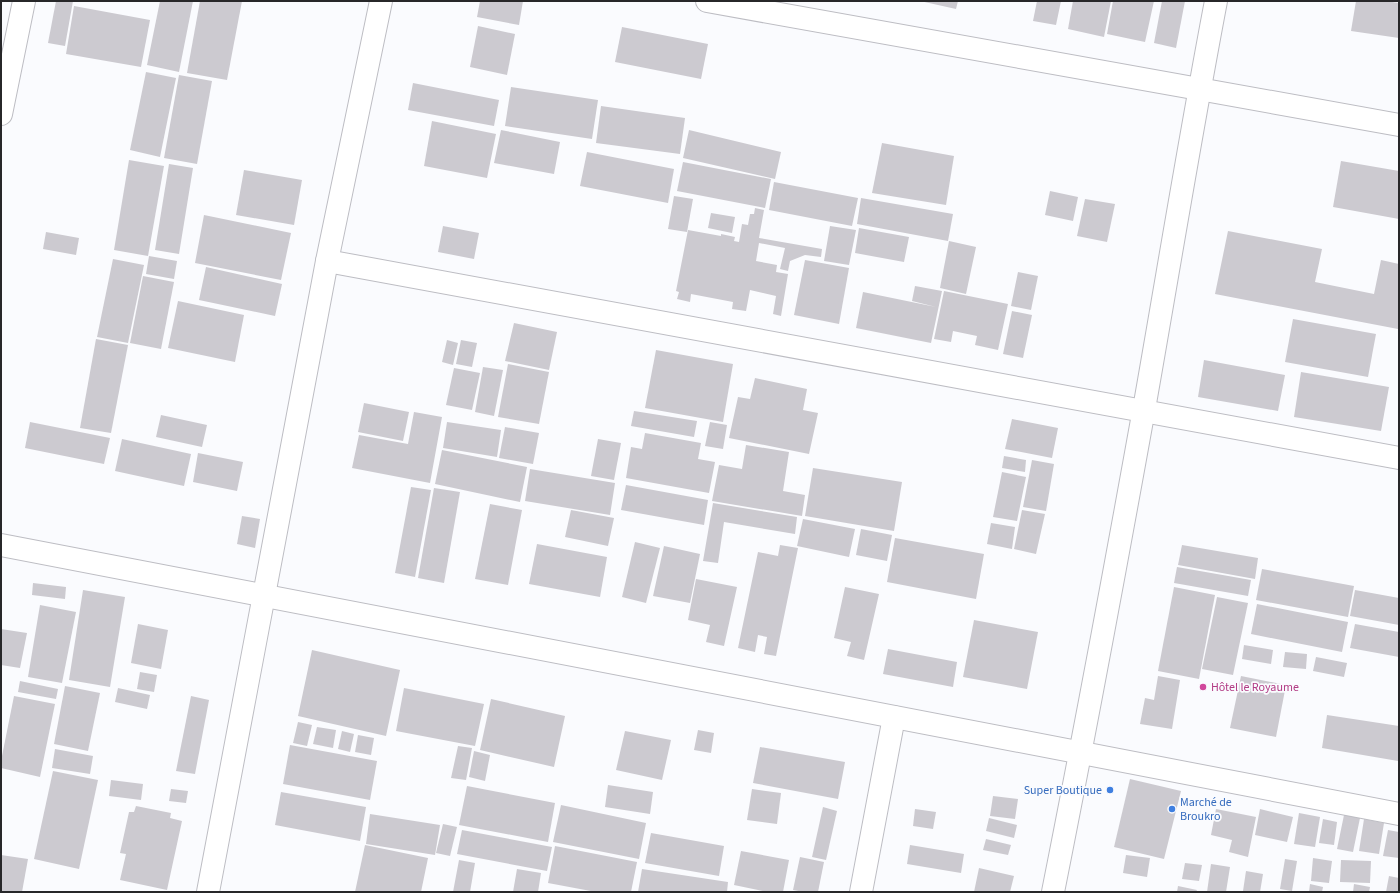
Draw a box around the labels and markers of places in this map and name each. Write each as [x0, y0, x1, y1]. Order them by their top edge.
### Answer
place label: Hôtel le Royaume [1211, 679, 1299, 696]
marker: Hôtel le Royaume [1198, 682, 1208, 692]
place label: Super Boutique [1024, 782, 1102, 799]
marker: Super Boutique [1105, 785, 1115, 795]
place label: Marché de Broukro [1180, 794, 1232, 825]
marker: Marché de Broukro [1167, 804, 1177, 814]

